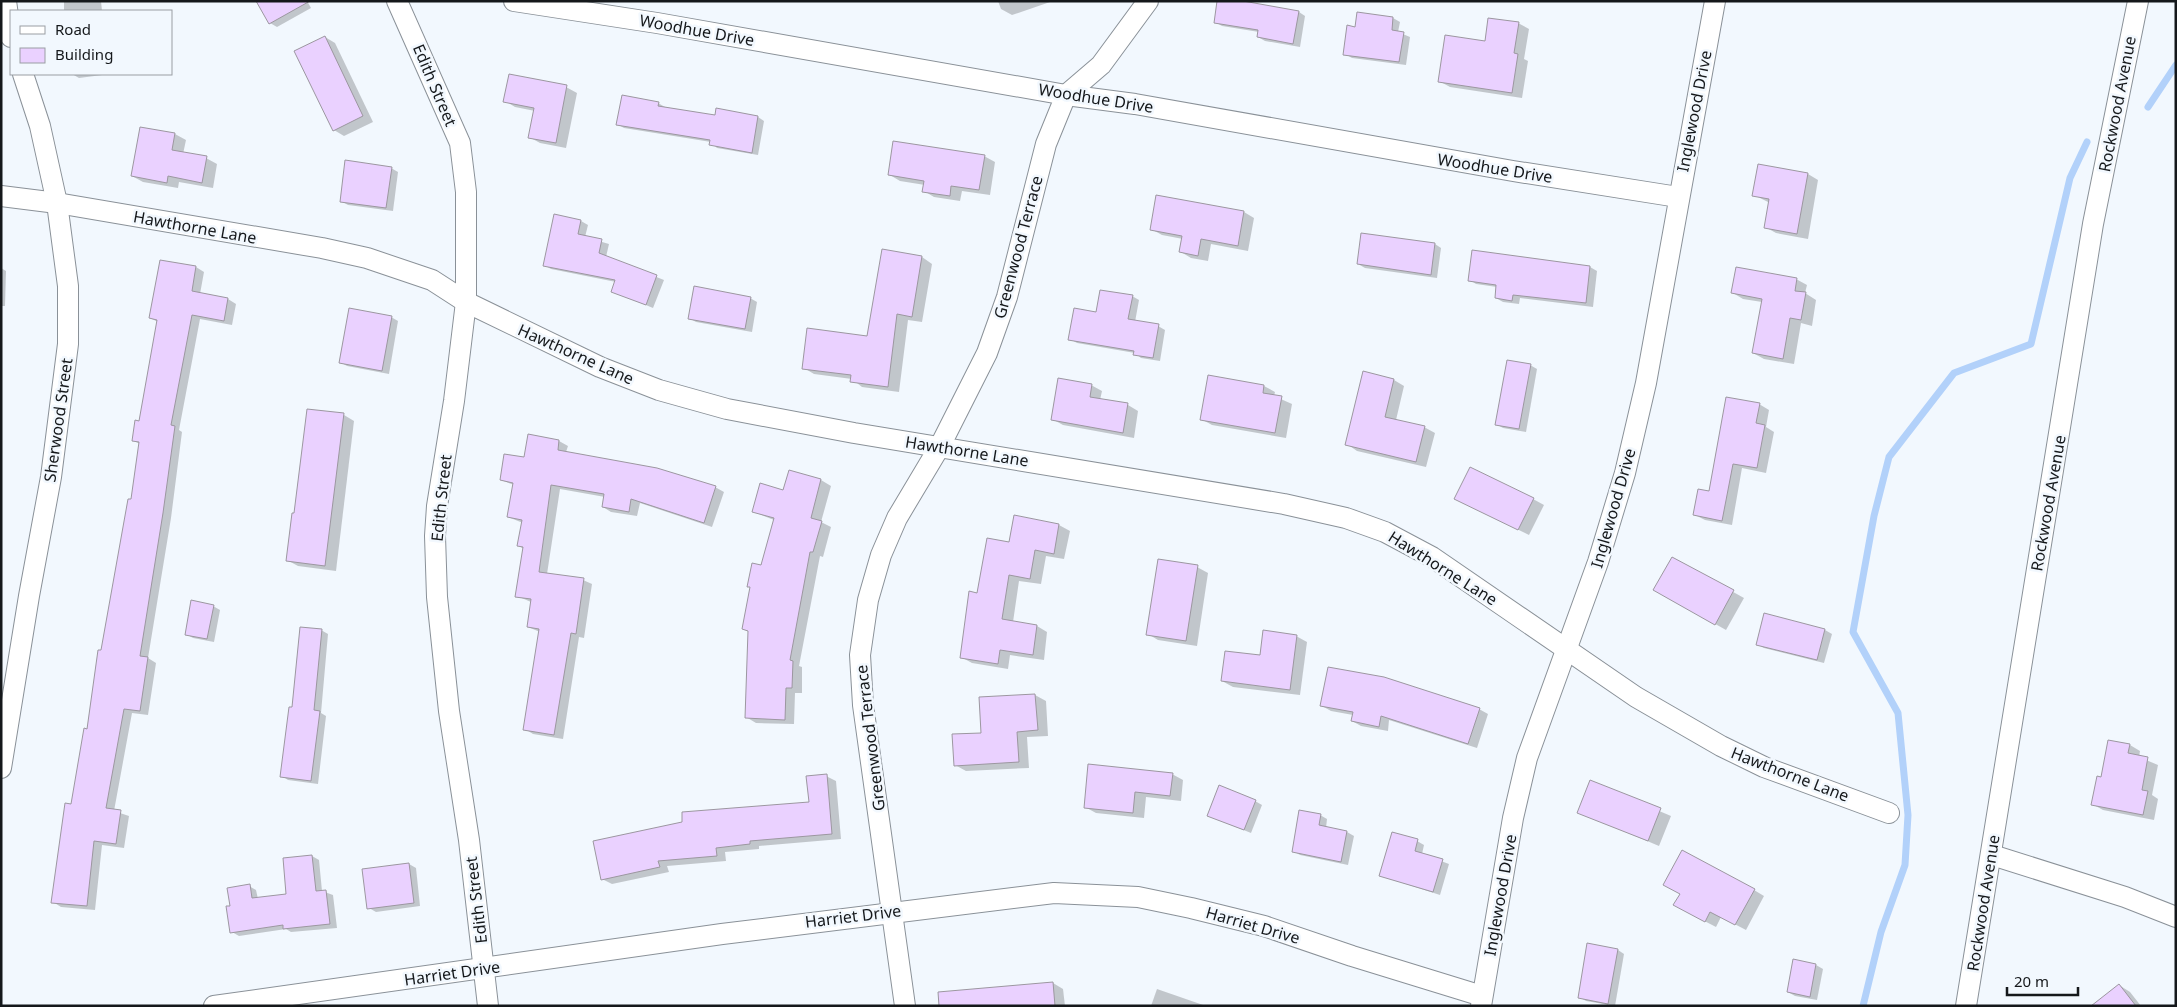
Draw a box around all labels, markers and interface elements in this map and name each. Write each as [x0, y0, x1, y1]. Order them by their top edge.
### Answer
street label: Woodhue Drive [638, 9, 756, 51]
legend [10, 10, 172, 75]
text: Road [55, 19, 91, 39]
street label: Rockwood Avenue [2093, 34, 2141, 174]
street label: Edith Street [408, 40, 462, 130]
text: Building [55, 44, 113, 64]
street label: Inglewood Drive [1671, 48, 1717, 174]
street label: Woodhue Drive [1037, 78, 1155, 118]
street label: Woodhue Drive [1436, 148, 1554, 188]
street label: Greenwood Terrace [988, 173, 1048, 321]
street label: Hawthorne Lane [132, 205, 258, 249]
street label: Hawthorne Lane [515, 319, 637, 389]
street label: Sherwood Street [38, 356, 78, 483]
street label: Hawthorne Lane [904, 430, 1030, 472]
street label: Rockwood Avenue [2025, 433, 2071, 573]
street label: Inglewood Drive [1585, 446, 1641, 570]
street label: Edith Street [425, 453, 457, 543]
street label: Hawthorne Lane [1384, 526, 1502, 610]
street label: Greenwood Terrace [850, 664, 890, 812]
street label: Hawthorne Lane [1728, 741, 1852, 807]
street label: Inglewood Drive [1478, 832, 1522, 958]
street label: Rockwood Avenue [1961, 833, 2005, 973]
street label: Edith Street [460, 855, 492, 945]
street label: Harriet Drive [804, 899, 902, 933]
street label: Harriet Drive [1203, 901, 1303, 949]
street label: Harriet Drive [403, 955, 501, 991]
scale bar [2007, 964, 2078, 996]
text: 20 m [2014, 971, 2049, 991]

